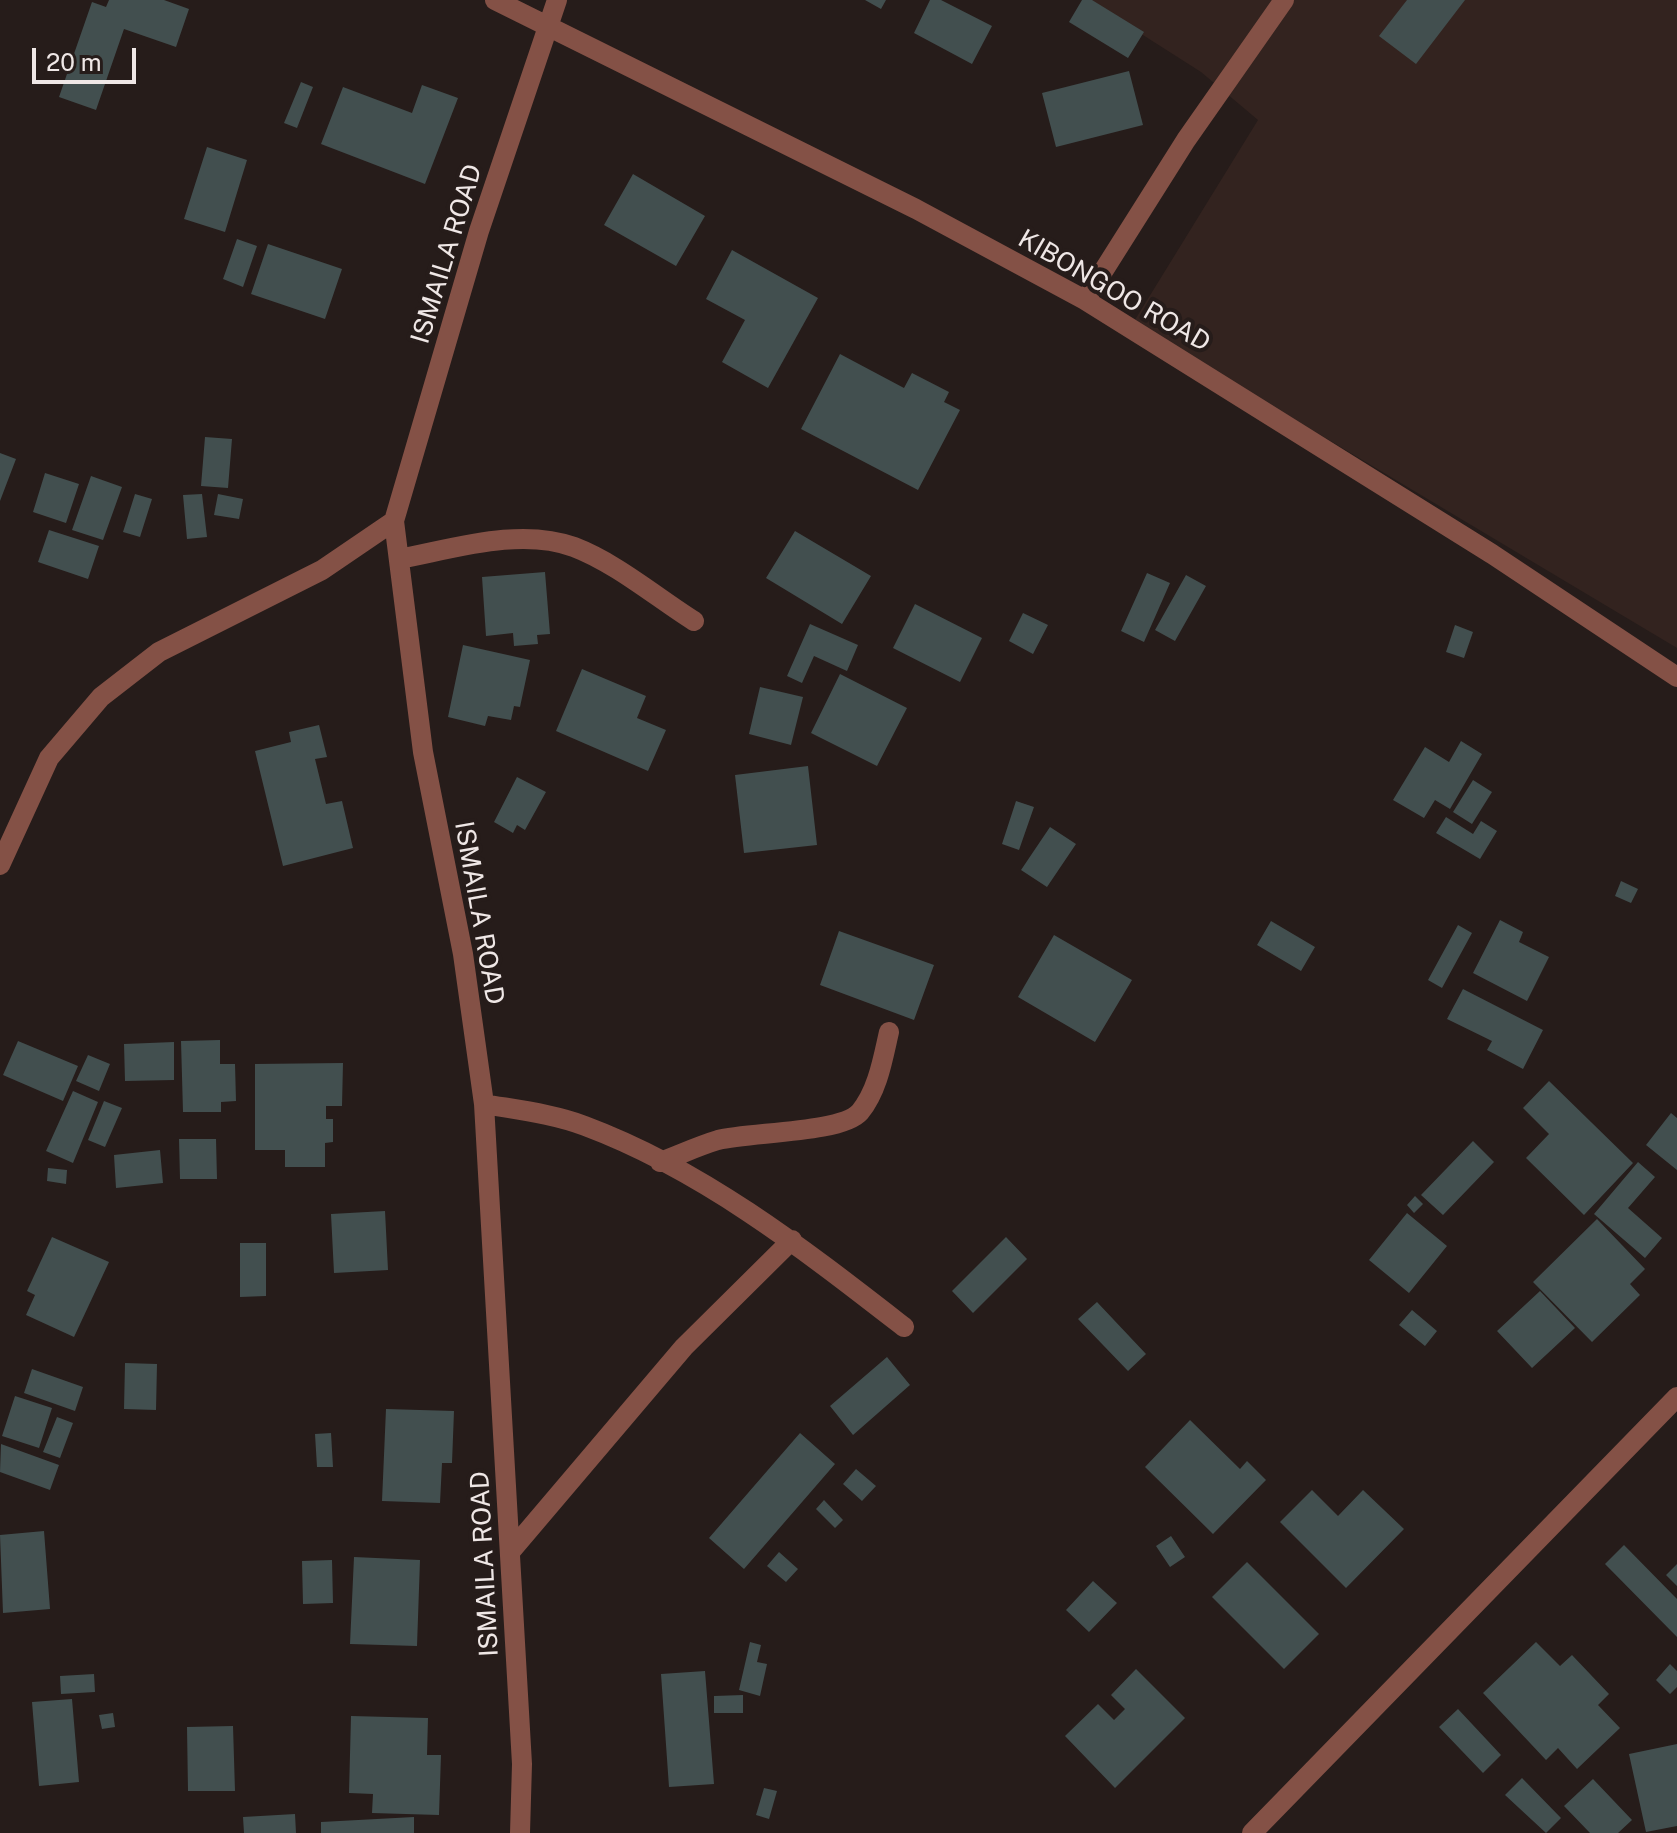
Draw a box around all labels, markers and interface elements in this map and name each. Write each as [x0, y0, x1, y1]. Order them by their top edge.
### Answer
scale bar [36, 32, 140, 82]
text: 20 m [46, 48, 102, 76]
street label: ISMAILA ROAD [405, 161, 489, 347]
street label: KIBONGOO ROAD [1012, 223, 1216, 359]
street label: ISMAILA ROAD [448, 819, 510, 1007]
street label: ISMAILA ROAD [465, 1470, 505, 1658]

